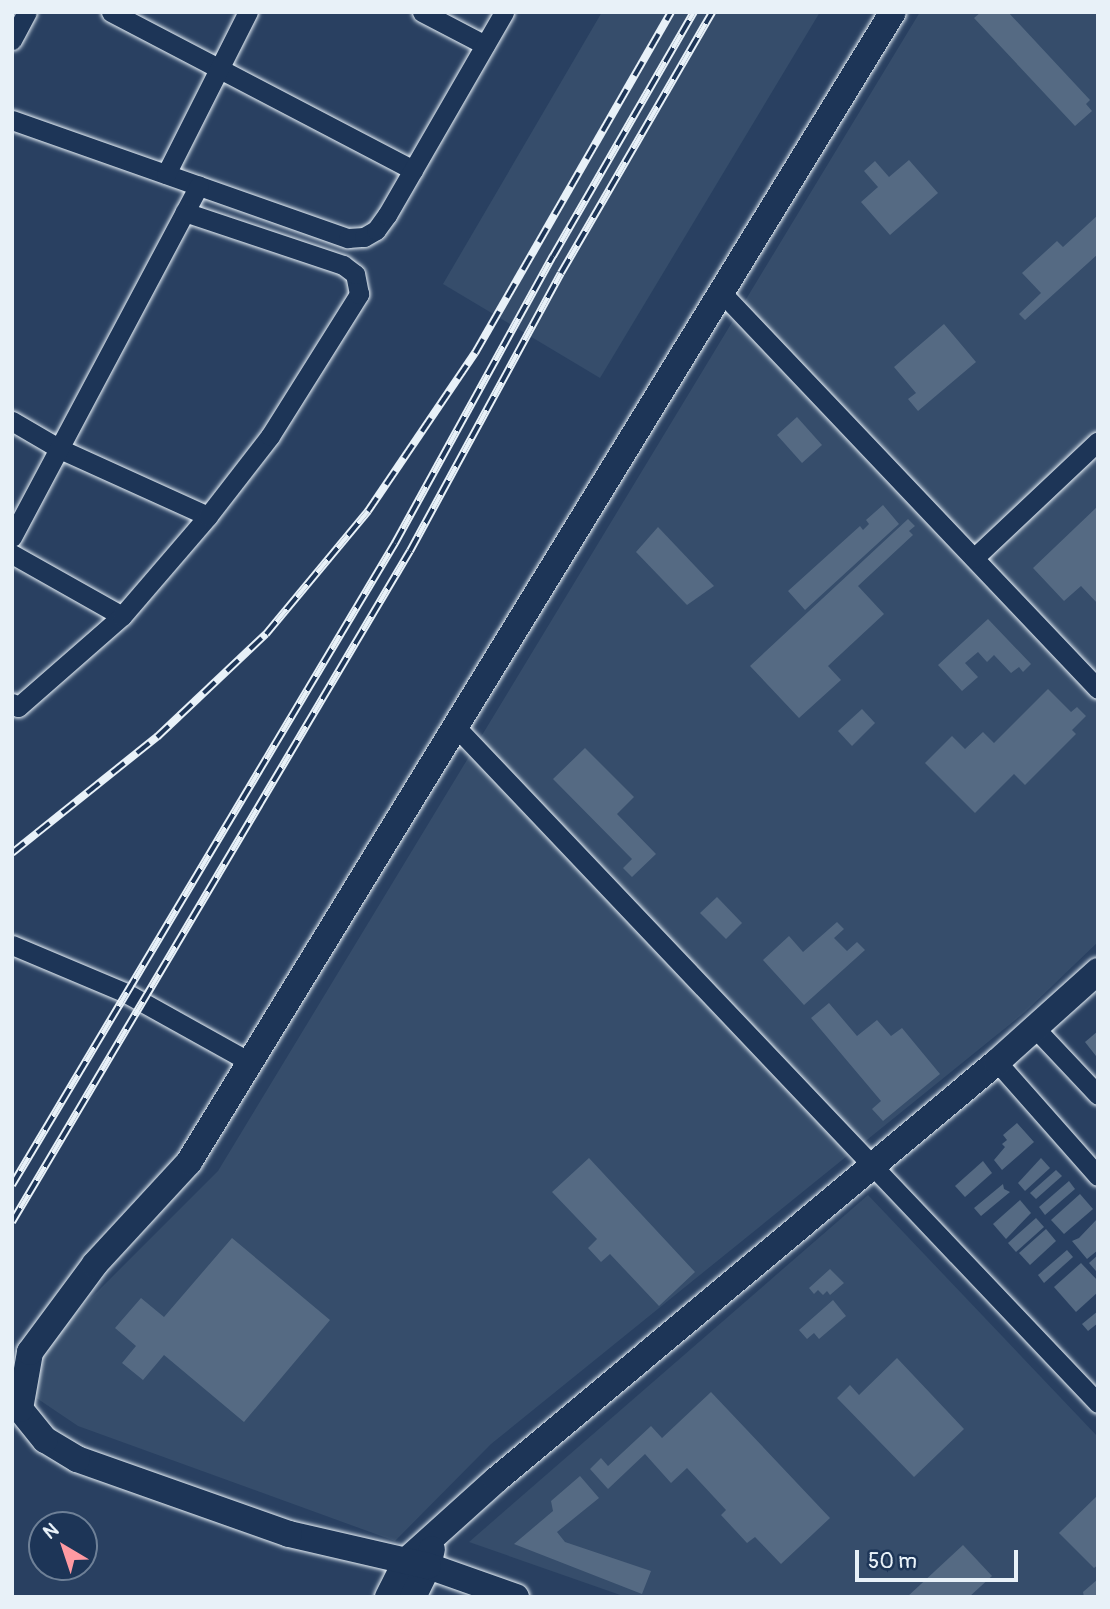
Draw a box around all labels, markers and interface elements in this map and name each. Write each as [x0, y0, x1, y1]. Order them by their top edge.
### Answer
north arrow [28, 1511, 98, 1581]
text: N [38, 1518, 64, 1545]
scale bar [858, 1536, 1021, 1580]
text: 50 m [868, 1548, 917, 1575]

